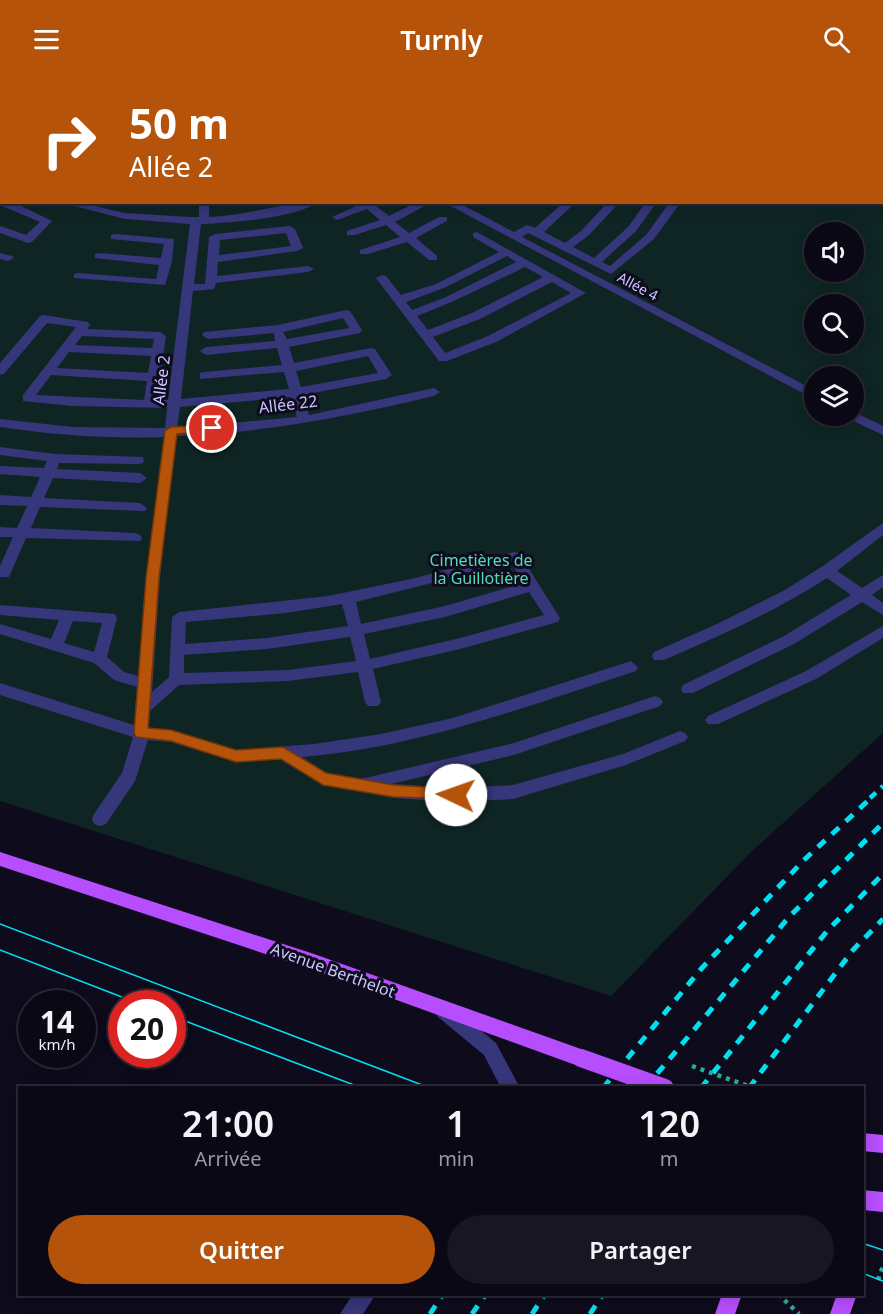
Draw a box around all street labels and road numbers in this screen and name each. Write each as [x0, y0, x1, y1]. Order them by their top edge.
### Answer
street label: Allée 4 [614, 267, 662, 305]
street label: Allée 2 [147, 354, 175, 406]
street label: Allée 22 [257, 389, 319, 419]
street label: Avenue Berthelot [268, 937, 398, 1003]

